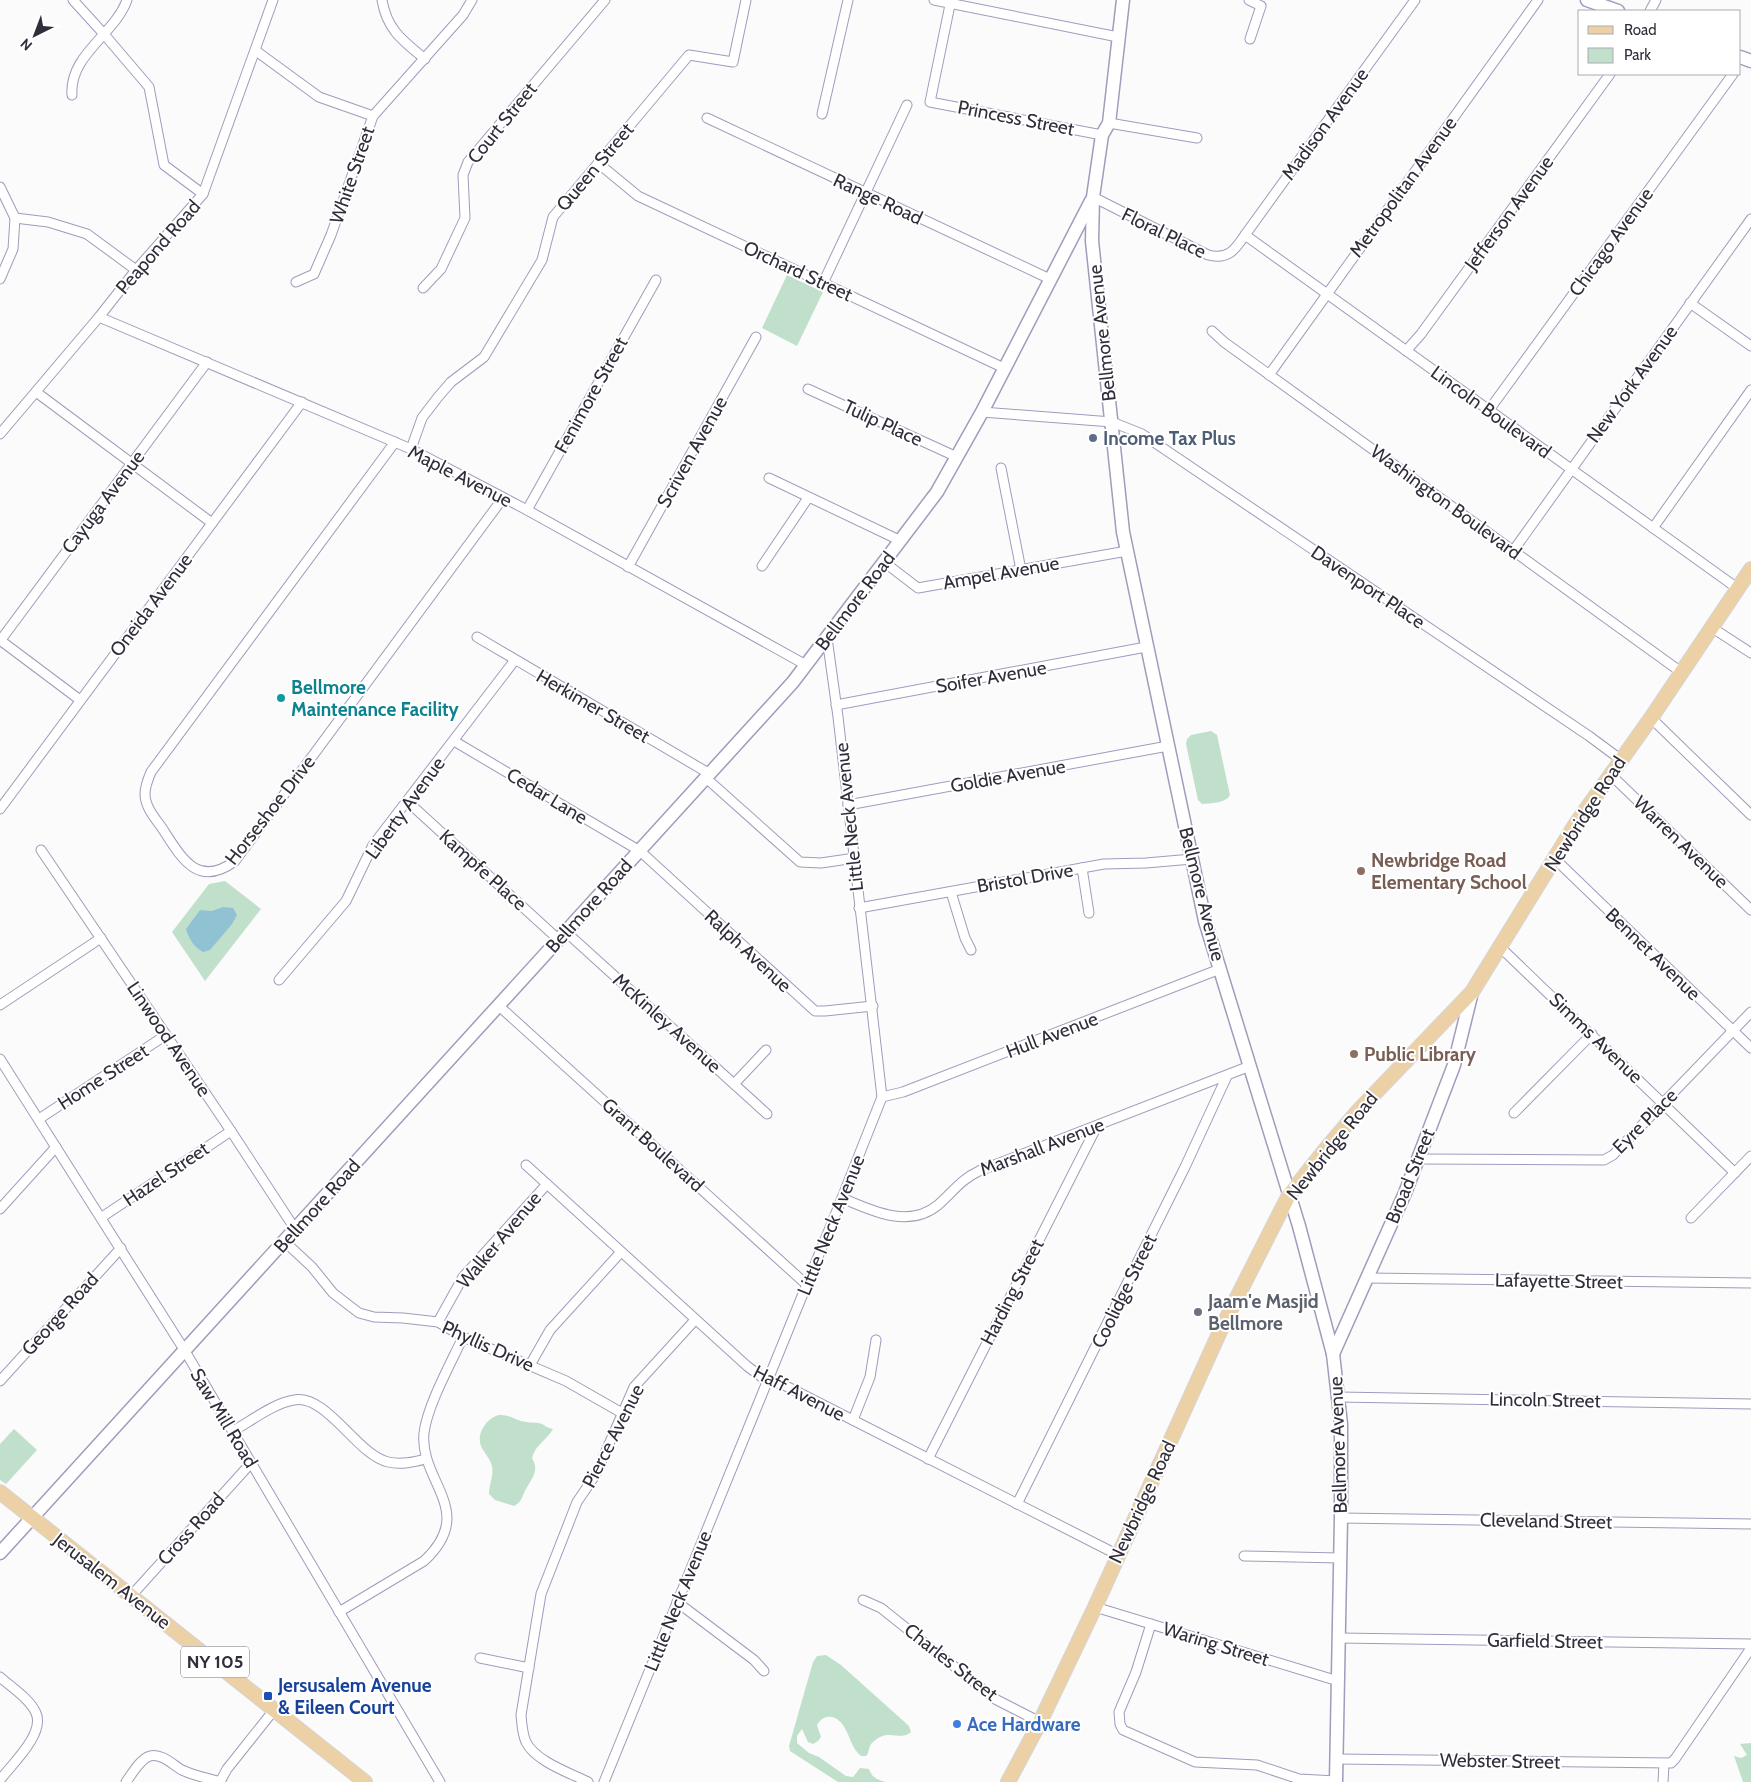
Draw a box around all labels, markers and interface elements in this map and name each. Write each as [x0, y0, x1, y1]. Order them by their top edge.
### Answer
north arrow [10, 10, 60, 60]
legend [1578, 10, 1741, 75]
text: Road [1624, 21, 1657, 39]
text: N [17, 35, 36, 55]
text: Park [1624, 46, 1651, 64]
street label: Madison Avenue [1277, 63, 1373, 184]
street label: Court Street [462, 77, 542, 168]
street label: Princess Street [956, 95, 1077, 141]
street label: Metropolitan Avenue [1344, 112, 1462, 262]
street label: Queen Street [552, 118, 639, 216]
street label: White Street [325, 123, 380, 227]
street label: Jefferson Avenue [1459, 151, 1558, 276]
street label: Range Road [830, 168, 926, 230]
street label: Chicago Avenue [1564, 183, 1658, 301]
street label: Peapond Road [111, 195, 205, 299]
street label: Floral Place [1118, 203, 1210, 263]
street label: Orchard Street [740, 236, 857, 307]
street label: Bellmore Avenue [1083, 263, 1121, 402]
street label: New York Avenue [1582, 321, 1682, 447]
street label: Fenimore Street [550, 332, 633, 457]
street label: Lincoln Boulevard [1426, 361, 1556, 463]
street label: Scriven Avenue [652, 392, 732, 512]
street label: Tulip Place [840, 395, 926, 451]
place label: Income Tax Plus [1103, 427, 1236, 450]
marker: Income Tax Plus [1087, 432, 1099, 444]
street label: Maple Avenue [404, 440, 516, 512]
street label: Washington Boulevard [1366, 440, 1526, 564]
street label: Cayuga Avenue [57, 446, 149, 558]
street label: Davenport Place [1307, 540, 1429, 634]
street label: Bellmore Road [810, 547, 900, 655]
street label: Oneida Avenue [105, 549, 197, 661]
street label: Ampel Avenue [941, 551, 1061, 595]
street label: Soifer Avenue [934, 656, 1048, 698]
street label: Herkimer Street [532, 664, 654, 748]
place label: Bellmore Maintenance Facility [291, 676, 459, 721]
marker: Bellmore Maintenance Facility [275, 692, 287, 704]
street label: Little Neck Avenue [830, 741, 868, 892]
street label: Horseshoe Drive [220, 751, 320, 869]
street label: Liberty Avenue [360, 752, 450, 863]
street label: Newbridge Road [1539, 752, 1631, 876]
street label: Goldie Avenue [949, 755, 1068, 797]
street label: Cedar Lane [502, 763, 592, 829]
street label: Warren Avenue [1629, 791, 1733, 893]
street label: Kampfe Place [435, 825, 532, 915]
street label: Bellmore Avenue [1174, 825, 1230, 964]
place label: Newbridge Road Elementary School [1371, 849, 1527, 894]
street label: Bellmore Road [541, 854, 637, 958]
street label: Bristol Drive [975, 858, 1075, 898]
marker: Newbridge Road Elementary School [1355, 865, 1367, 877]
street label: Bennet Avenue [1601, 903, 1705, 1005]
street label: Ralph Avenue [700, 905, 796, 997]
street label: McKinley Avenue [608, 968, 726, 1078]
street label: Linwood Avenue [122, 977, 216, 1101]
street label: Simms Avenue [1545, 988, 1648, 1088]
street label: Hull Avenue [1003, 1007, 1101, 1063]
street label: Home Street [53, 1039, 153, 1115]
place label: Public Library [1364, 1043, 1477, 1066]
marker: Public Library [1348, 1048, 1360, 1060]
street label: Eyre Place [1608, 1084, 1682, 1158]
street label: Newbridge Road [1281, 1087, 1383, 1205]
street label: Grant Boulevard [597, 1093, 709, 1197]
street label: Marshall Avenue [977, 1113, 1108, 1181]
street label: Broad Street [1381, 1125, 1440, 1227]
street label: Hazel Street [119, 1137, 214, 1211]
street label: Little Neck Avenue [792, 1151, 870, 1298]
street label: Bellmore Road [269, 1154, 365, 1258]
street label: Walker Avenue [452, 1187, 546, 1293]
street label: Coolidge Street [1087, 1230, 1162, 1352]
street label: Harding Street [975, 1235, 1049, 1349]
street label: George Road [17, 1268, 103, 1360]
street label: Lafayette Street [1495, 1268, 1624, 1294]
place label: Jaam'e Masjid Bellmore [1207, 1290, 1319, 1335]
marker: Jaam'e Masjid Bellmore [1192, 1306, 1204, 1318]
street label: Phyllis Drive [438, 1316, 538, 1377]
street label: Haff Avenue [750, 1360, 849, 1426]
street label: Saw Mill Road [185, 1364, 263, 1472]
street label: Bellmore Avenue [1324, 1376, 1352, 1514]
street label: Pierce Avenue [577, 1380, 649, 1492]
street label: Lincoln Street [1489, 1388, 1601, 1412]
street label: Newbridge Road [1104, 1437, 1180, 1567]
street label: Cross Road [153, 1488, 229, 1570]
street label: Cleveland Street [1480, 1508, 1613, 1534]
street label: Jerusalem Avenue [48, 1527, 175, 1634]
street label: Little Neck Avenue [639, 1527, 717, 1674]
street label: Waring Street [1160, 1617, 1272, 1671]
street label: Charles Street [900, 1618, 1003, 1706]
street label: Garfield Street [1487, 1628, 1604, 1654]
road number: NY 105 [181, 1646, 249, 1678]
place label: Jersusalem Avenue & Eileen Court [277, 1674, 432, 1719]
marker: Jersusalem Avenue & Eileen Court [262, 1690, 274, 1702]
place label: Ace Hardware [967, 1713, 1081, 1736]
marker: Ace Hardware [951, 1718, 963, 1730]
street label: Webster Street [1440, 1748, 1561, 1774]

